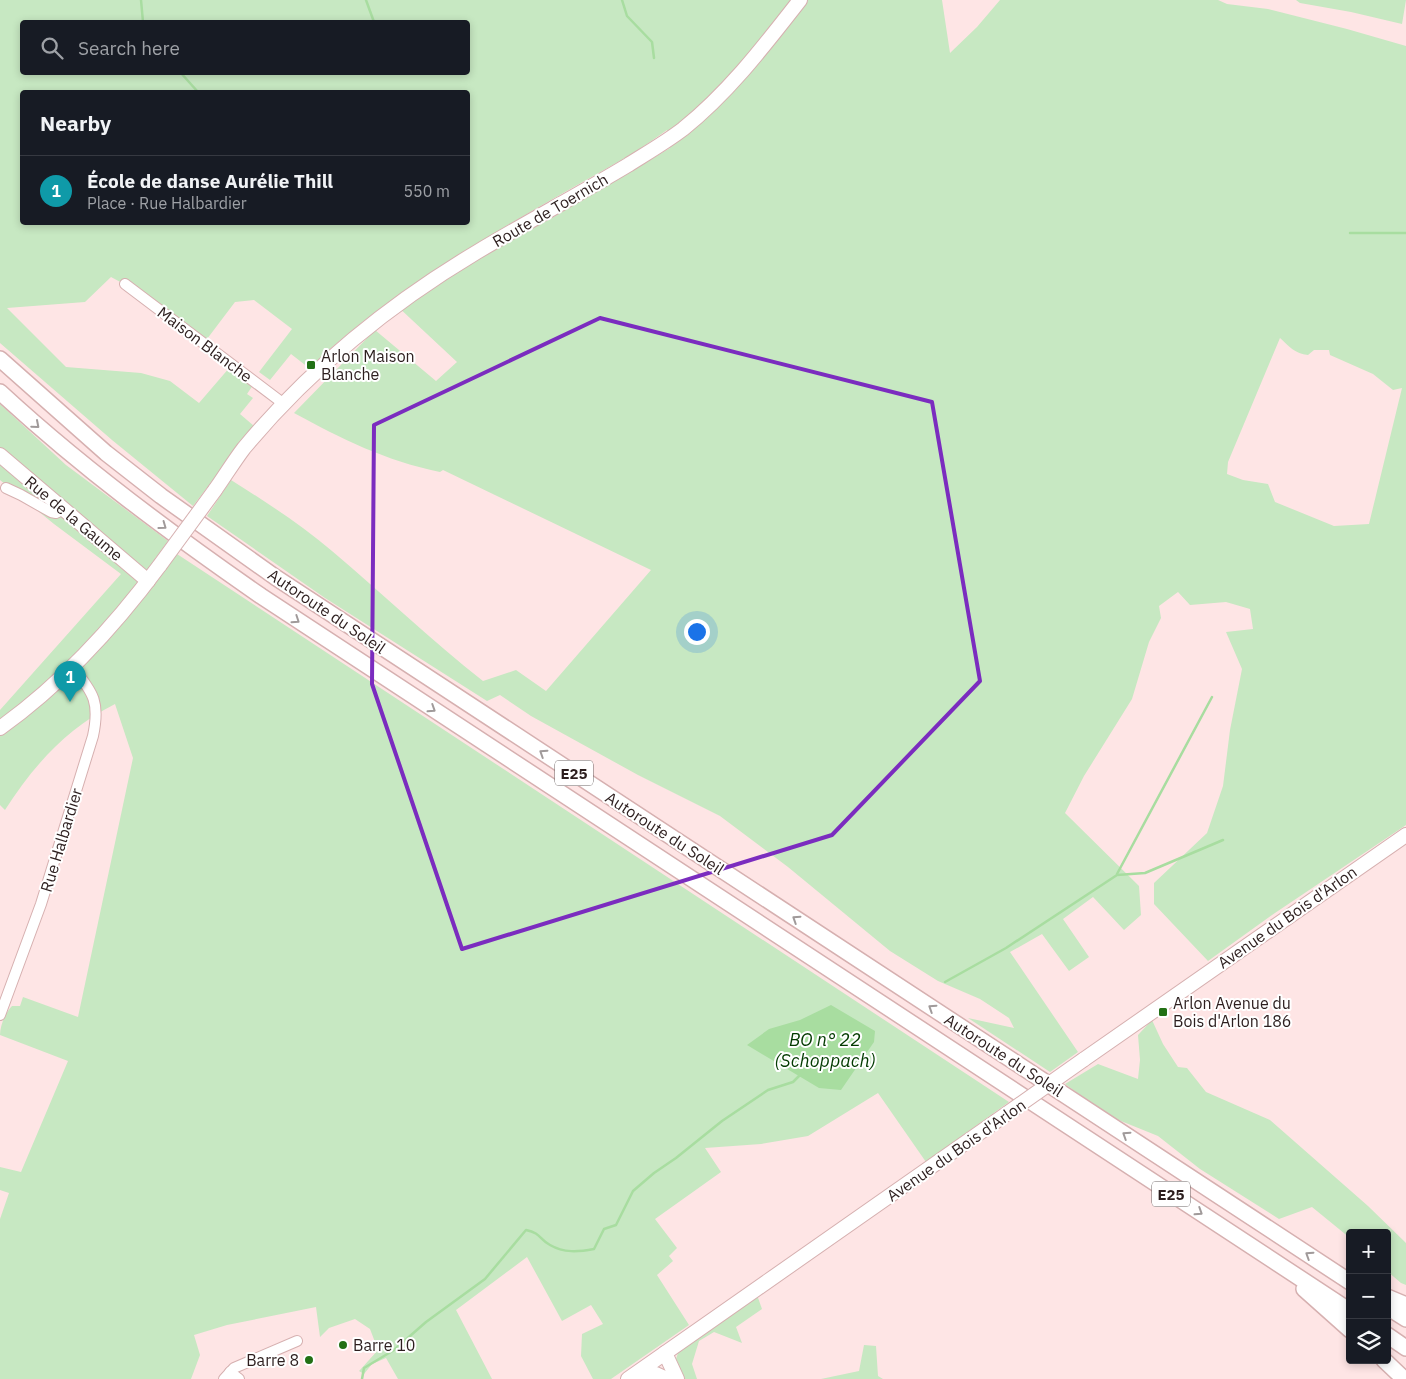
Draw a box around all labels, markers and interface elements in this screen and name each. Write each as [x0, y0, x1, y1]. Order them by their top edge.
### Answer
search box [20, 20, 470, 75]
icon: search [38, 34, 66, 62]
text: Search here [78, 36, 180, 60]
text: Nearby [40, 109, 111, 137]
text: École de danse Aurélie Thill [87, 169, 333, 193]
street label: Route de Toernich [489, 169, 611, 251]
text: 1 [51, 181, 61, 201]
text: 550 m [403, 181, 450, 201]
text: Place · Rue Halbardier [87, 193, 247, 213]
street label: Maison Blanche [154, 302, 257, 386]
place label: Arlon Maison Blanche [321, 346, 415, 384]
marker: Arlon Maison Blanche [305, 359, 317, 371]
one-way arrow [30, 419, 39, 428]
street label: Rue de la Gaume [21, 471, 127, 565]
one-way arrow [157, 521, 166, 529]
street label: Autoroute du Soleil [264, 564, 390, 658]
one-way arrow [290, 614, 300, 623]
your location [684, 619, 710, 645]
pin: 1 [54, 661, 86, 702]
one-way arrow [426, 703, 435, 712]
one-way arrow [539, 750, 549, 759]
road number: E25 [555, 760, 593, 786]
street label: Rue Halbardier [36, 785, 86, 894]
street label: Autoroute du Soleil [602, 787, 728, 879]
street label: Avenue du Bois d'Arlon [1214, 861, 1360, 973]
one-way arrow [792, 916, 802, 925]
place label: Arlon Avenue du Bois d'Arlon 186 [1173, 993, 1291, 1031]
one-way arrow [928, 1005, 938, 1014]
marker: Arlon Avenue du Bois d'Arlon 186 [1157, 1006, 1169, 1018]
street label: Autoroute du Soleil [941, 1009, 1067, 1101]
water label: BO n° 22 (Schoppach) [774, 1028, 876, 1072]
street label: Avenue du Bois d'Arlon [883, 1094, 1029, 1206]
one-way arrow [1123, 1132, 1132, 1141]
road number: E25 [1152, 1182, 1190, 1206]
one-way arrow [1193, 1206, 1202, 1215]
map controls [1346, 1229, 1391, 1364]
button: + [1346, 1229, 1391, 1274]
one-way arrow [1305, 1252, 1315, 1261]
button: − [1346, 1274, 1391, 1319]
button: layers [1346, 1319, 1391, 1364]
place label: Barre 10 [353, 1335, 415, 1355]
marker: Barre 10 [337, 1339, 349, 1351]
place label: Barre 8 [246, 1350, 299, 1370]
marker: Barre 8 [303, 1354, 315, 1366]

